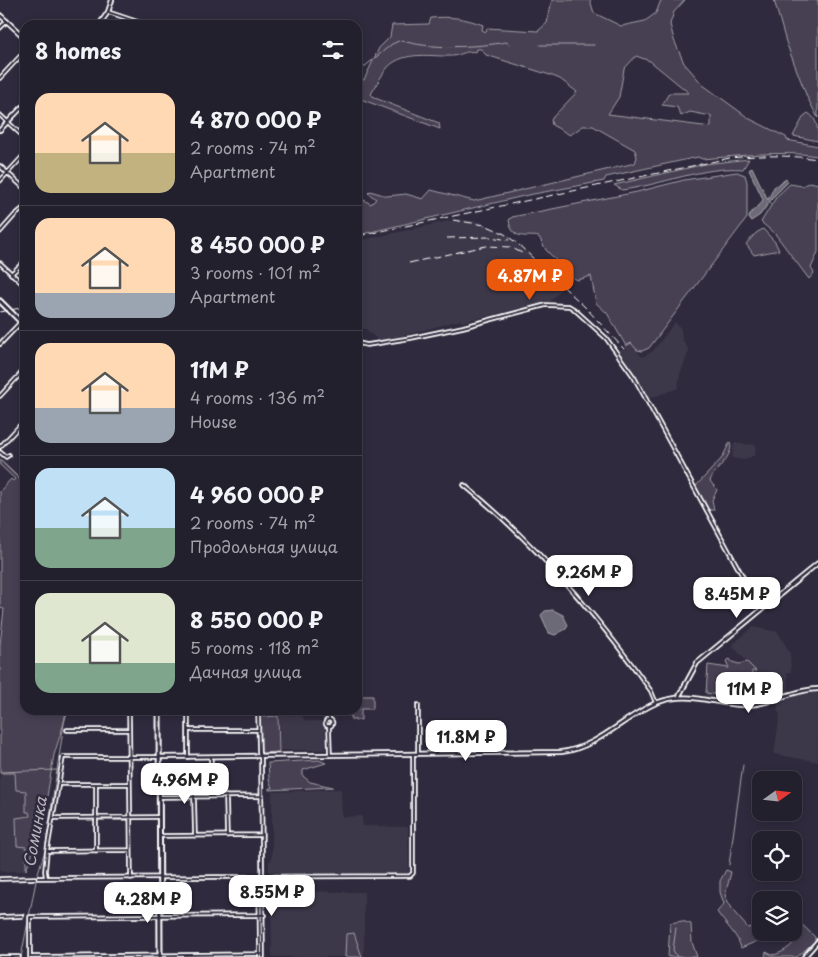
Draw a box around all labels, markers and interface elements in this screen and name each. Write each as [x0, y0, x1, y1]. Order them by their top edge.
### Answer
text: 8 homes [35, 34, 121, 66]
icon: filters [319, 36, 347, 64]
text: 4 870 000 ₽ [190, 103, 321, 135]
icon: home [75, 113, 135, 173]
text: 2 rooms · 74 m² [190, 135, 316, 159]
text: Apartment [190, 159, 275, 183]
text: 8 450 000 ₽ [190, 228, 325, 260]
icon: home [75, 238, 135, 298]
pin: 4.87M ₽ [484, 258, 576, 301]
text: 3 rooms · 101 m² [190, 260, 321, 284]
text: 4.87M ₽ [498, 263, 562, 287]
text: Apartment [190, 284, 275, 308]
text: 11M ₽ [190, 353, 249, 385]
icon: home [75, 363, 135, 423]
text: 4 rooms · 136 m² [190, 385, 325, 409]
text: House [190, 409, 237, 433]
text: 4 960 000 ₽ [190, 478, 324, 510]
icon: home [75, 488, 135, 548]
text: 2 rooms · 74 m² [190, 510, 316, 534]
text: Продольная улица [190, 534, 338, 558]
pin: 9.26M ₽ [543, 554, 635, 597]
text: 9.26M ₽ [557, 559, 621, 583]
pin: 8.45M ₽ [691, 576, 783, 619]
text: 8.45M ₽ [704, 581, 770, 605]
text: 8 550 000 ₽ [190, 603, 323, 635]
icon: home [75, 613, 135, 673]
text: 5 rooms · 118 m² [190, 635, 319, 659]
text: Дачная улица [190, 659, 302, 683]
pin: 11M ₽ [714, 672, 784, 714]
text: 11M ₽ [727, 676, 771, 700]
pin: 11.8M ₽ [420, 720, 512, 762]
text: 11.8M ₽ [437, 724, 495, 748]
pin: 4.96M ₽ [139, 762, 231, 805]
text: 4.96M ₽ [152, 767, 218, 791]
north arrow [752, 771, 802, 821]
map controls [752, 771, 802, 941]
water label: Соминка [16, 794, 52, 869]
button: locate [752, 831, 802, 881]
pin: 8.55M ₽ [226, 874, 318, 917]
text: 8.55M ₽ [240, 879, 304, 903]
pin: 4.28M ₽ [102, 882, 194, 924]
text: 4.28M ₽ [115, 886, 181, 910]
button: layers [752, 891, 802, 941]

